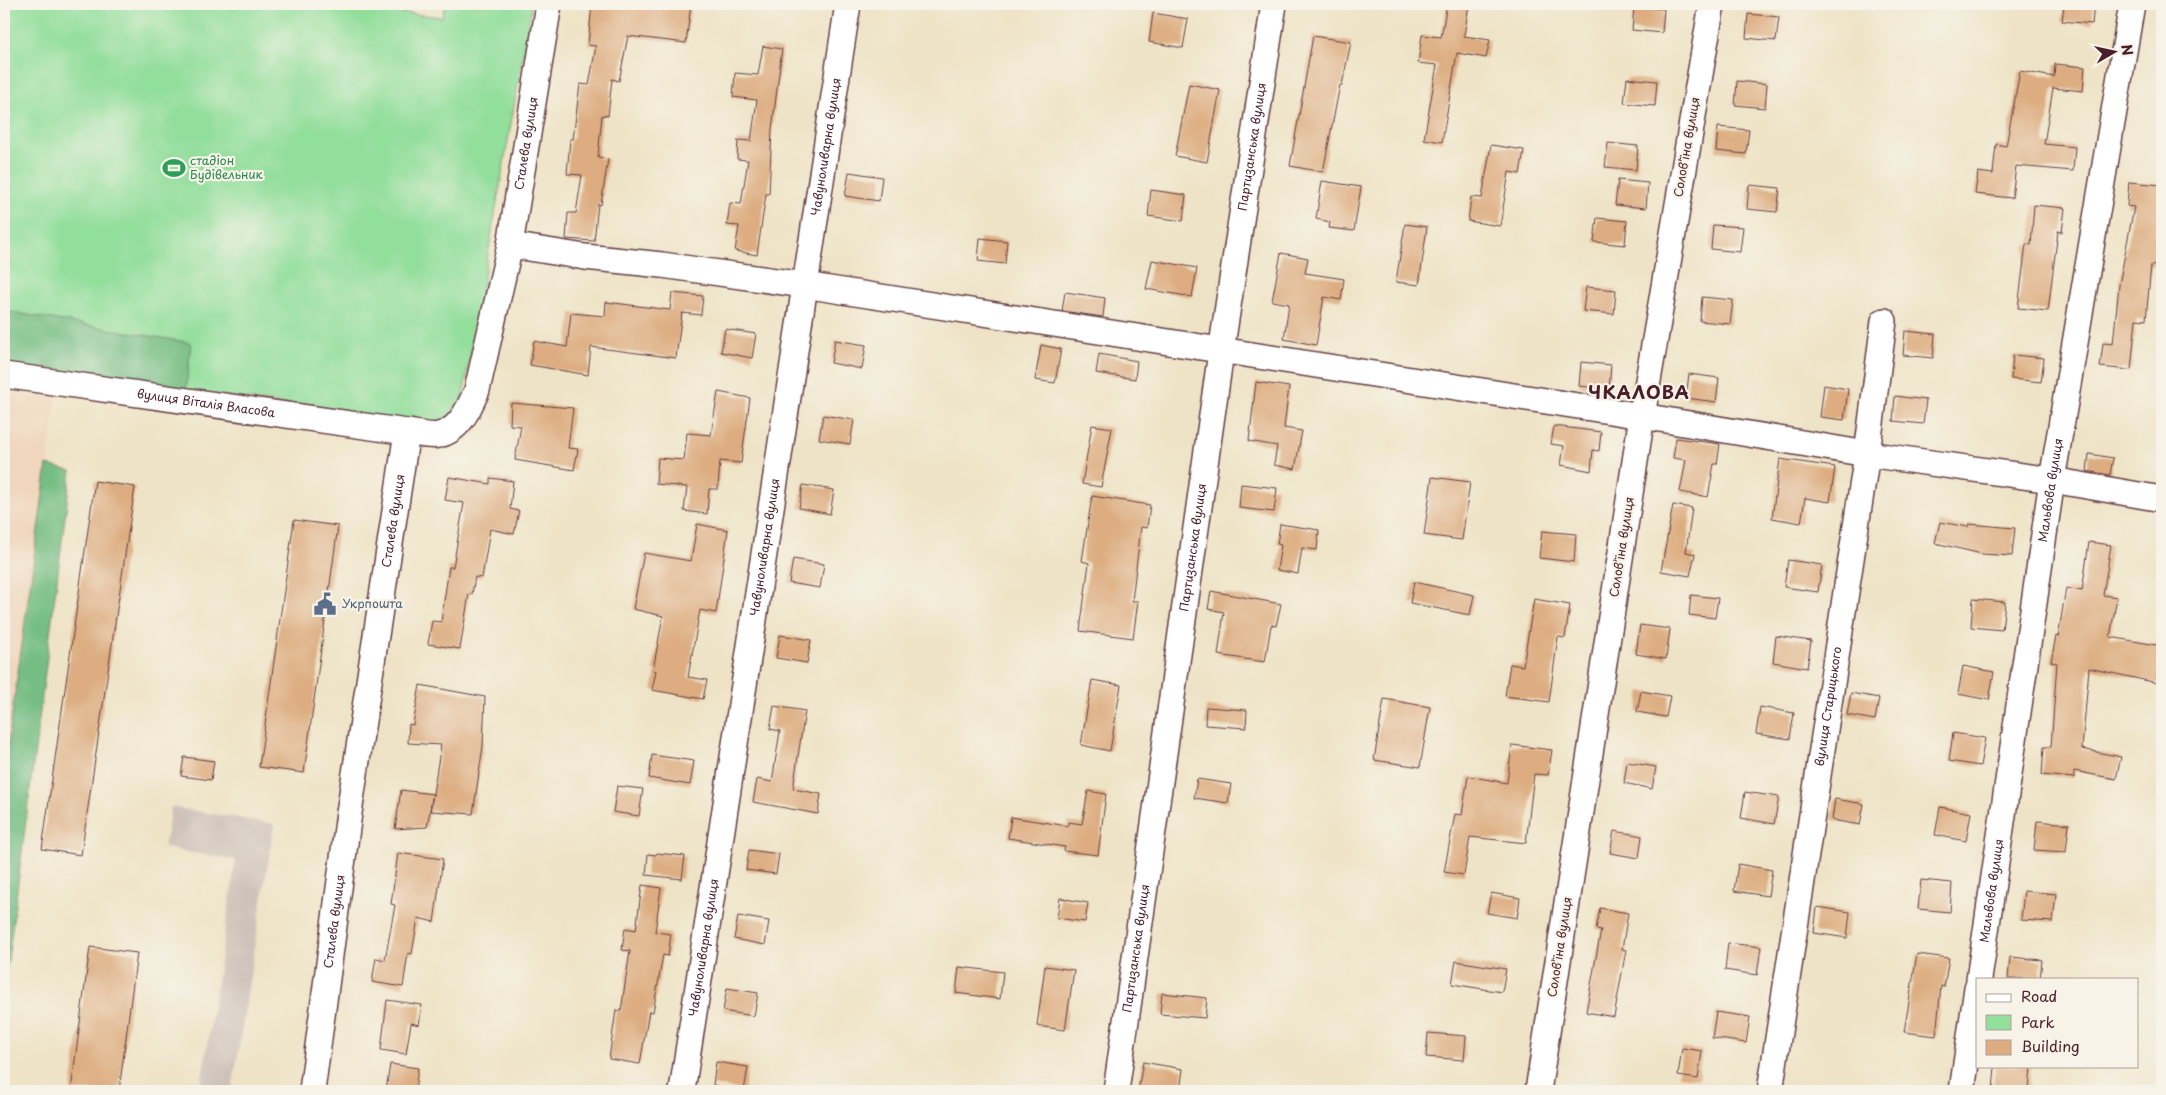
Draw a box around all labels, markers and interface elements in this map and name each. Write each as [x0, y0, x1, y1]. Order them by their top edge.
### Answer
north arrow [2088, 28, 2138, 78]
text: N [2116, 43, 2139, 57]
street label: Чавуноливарна вулиця [806, 77, 845, 217]
street label: Партизанська вулиця [1233, 81, 1270, 212]
street label: Сталева вулиця [509, 95, 542, 191]
street label: Соловʼїна вулиця [1668, 95, 1704, 198]
place label: стадіон Будівельник [190, 151, 263, 183]
sports icon: стадіон Будівельник [161, 155, 187, 181]
district label: ЧКАЛОВА [1588, 378, 1690, 405]
street label: вулиця Віталія Власова [136, 384, 277, 421]
street label: Мальвова вулиця [2033, 437, 2067, 543]
street label: Сталева вулиця [377, 473, 408, 568]
street label: Чавуноливарна вулиця [745, 477, 783, 617]
street label: Партизанська вулиця [1174, 482, 1210, 613]
street label: Соловʼїна вулиця [1604, 495, 1638, 598]
public building icon: Укрпошта [312, 591, 338, 617]
place label: Укрпошта [342, 594, 403, 612]
street label: вулиця Старицького [1810, 645, 1846, 767]
street label: Мальвова вулиця [1974, 838, 2007, 944]
street label: Сталева вулиця [318, 874, 349, 969]
street label: Чавуноливарна вулиця [683, 877, 722, 1018]
street label: Партизанська вулиця [1117, 883, 1153, 1014]
street label: Соловʼїна вулиця [1542, 895, 1576, 998]
legend [1976, 978, 2138, 1068]
text: Road [2021, 984, 2057, 1007]
text: Park [2021, 1010, 2055, 1033]
text: Building [2021, 1034, 2080, 1057]

